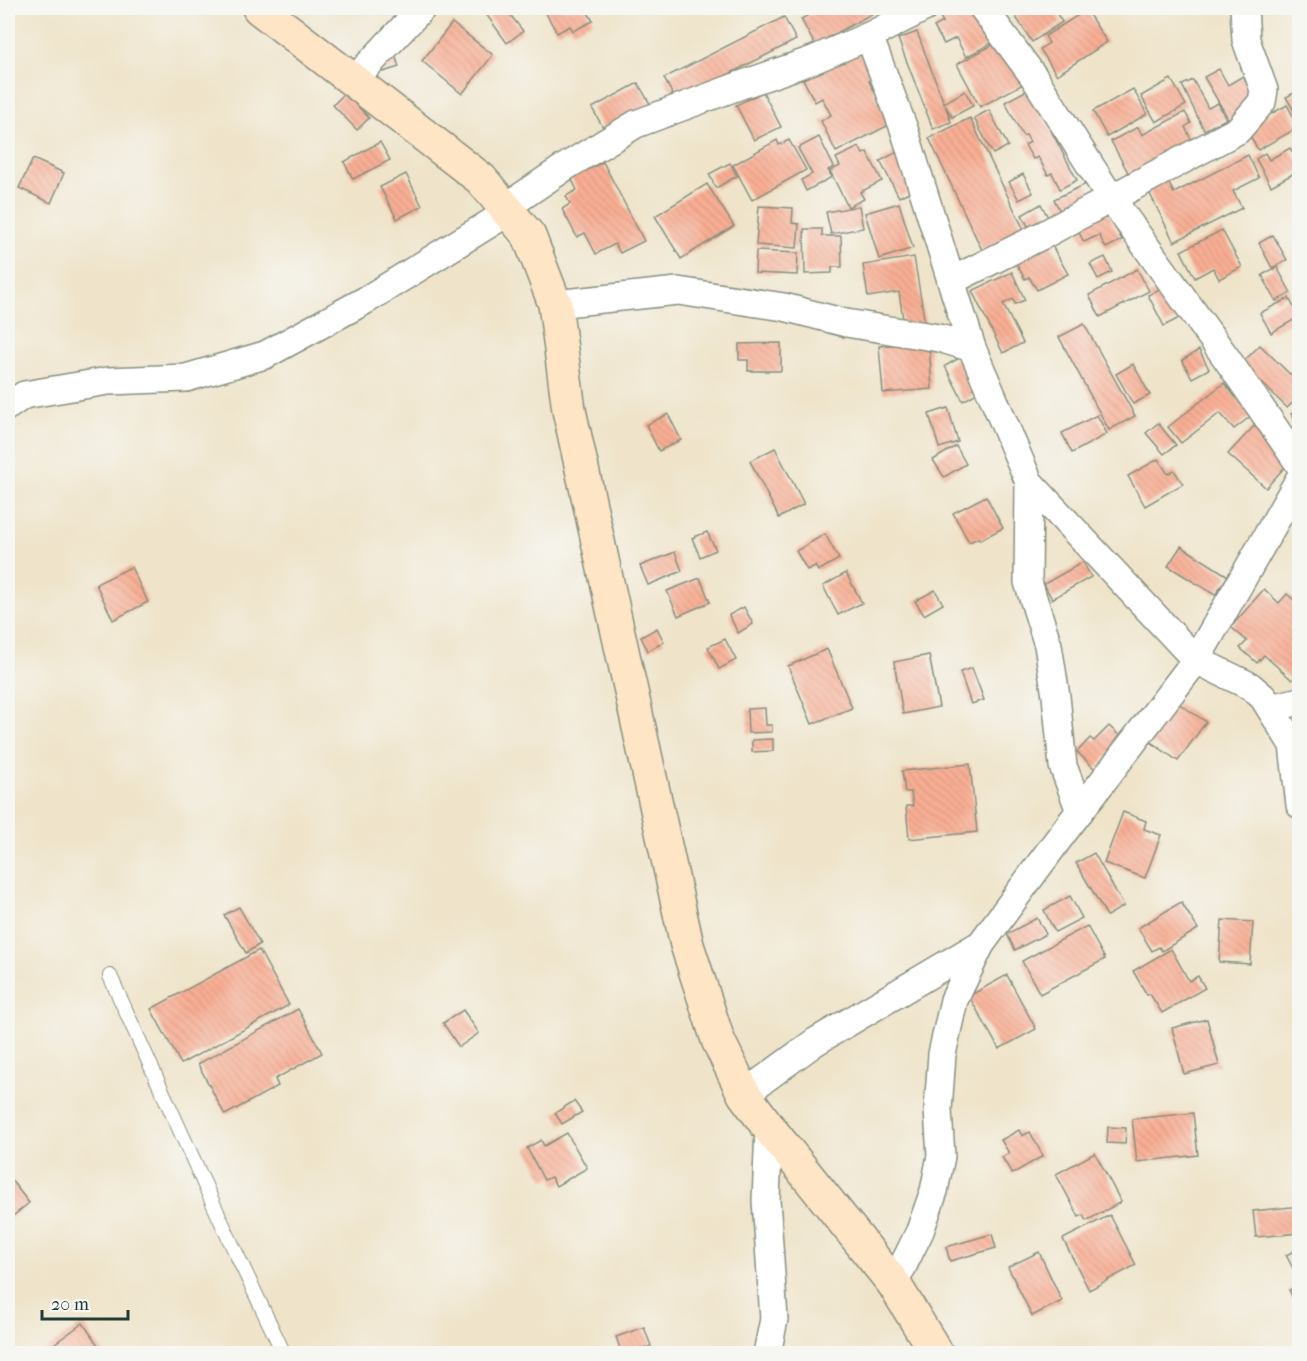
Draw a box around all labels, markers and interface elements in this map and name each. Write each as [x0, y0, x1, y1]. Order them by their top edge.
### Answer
scale bar [42, 1283, 128, 1321]
text: 20 m [51, 1294, 89, 1315]

